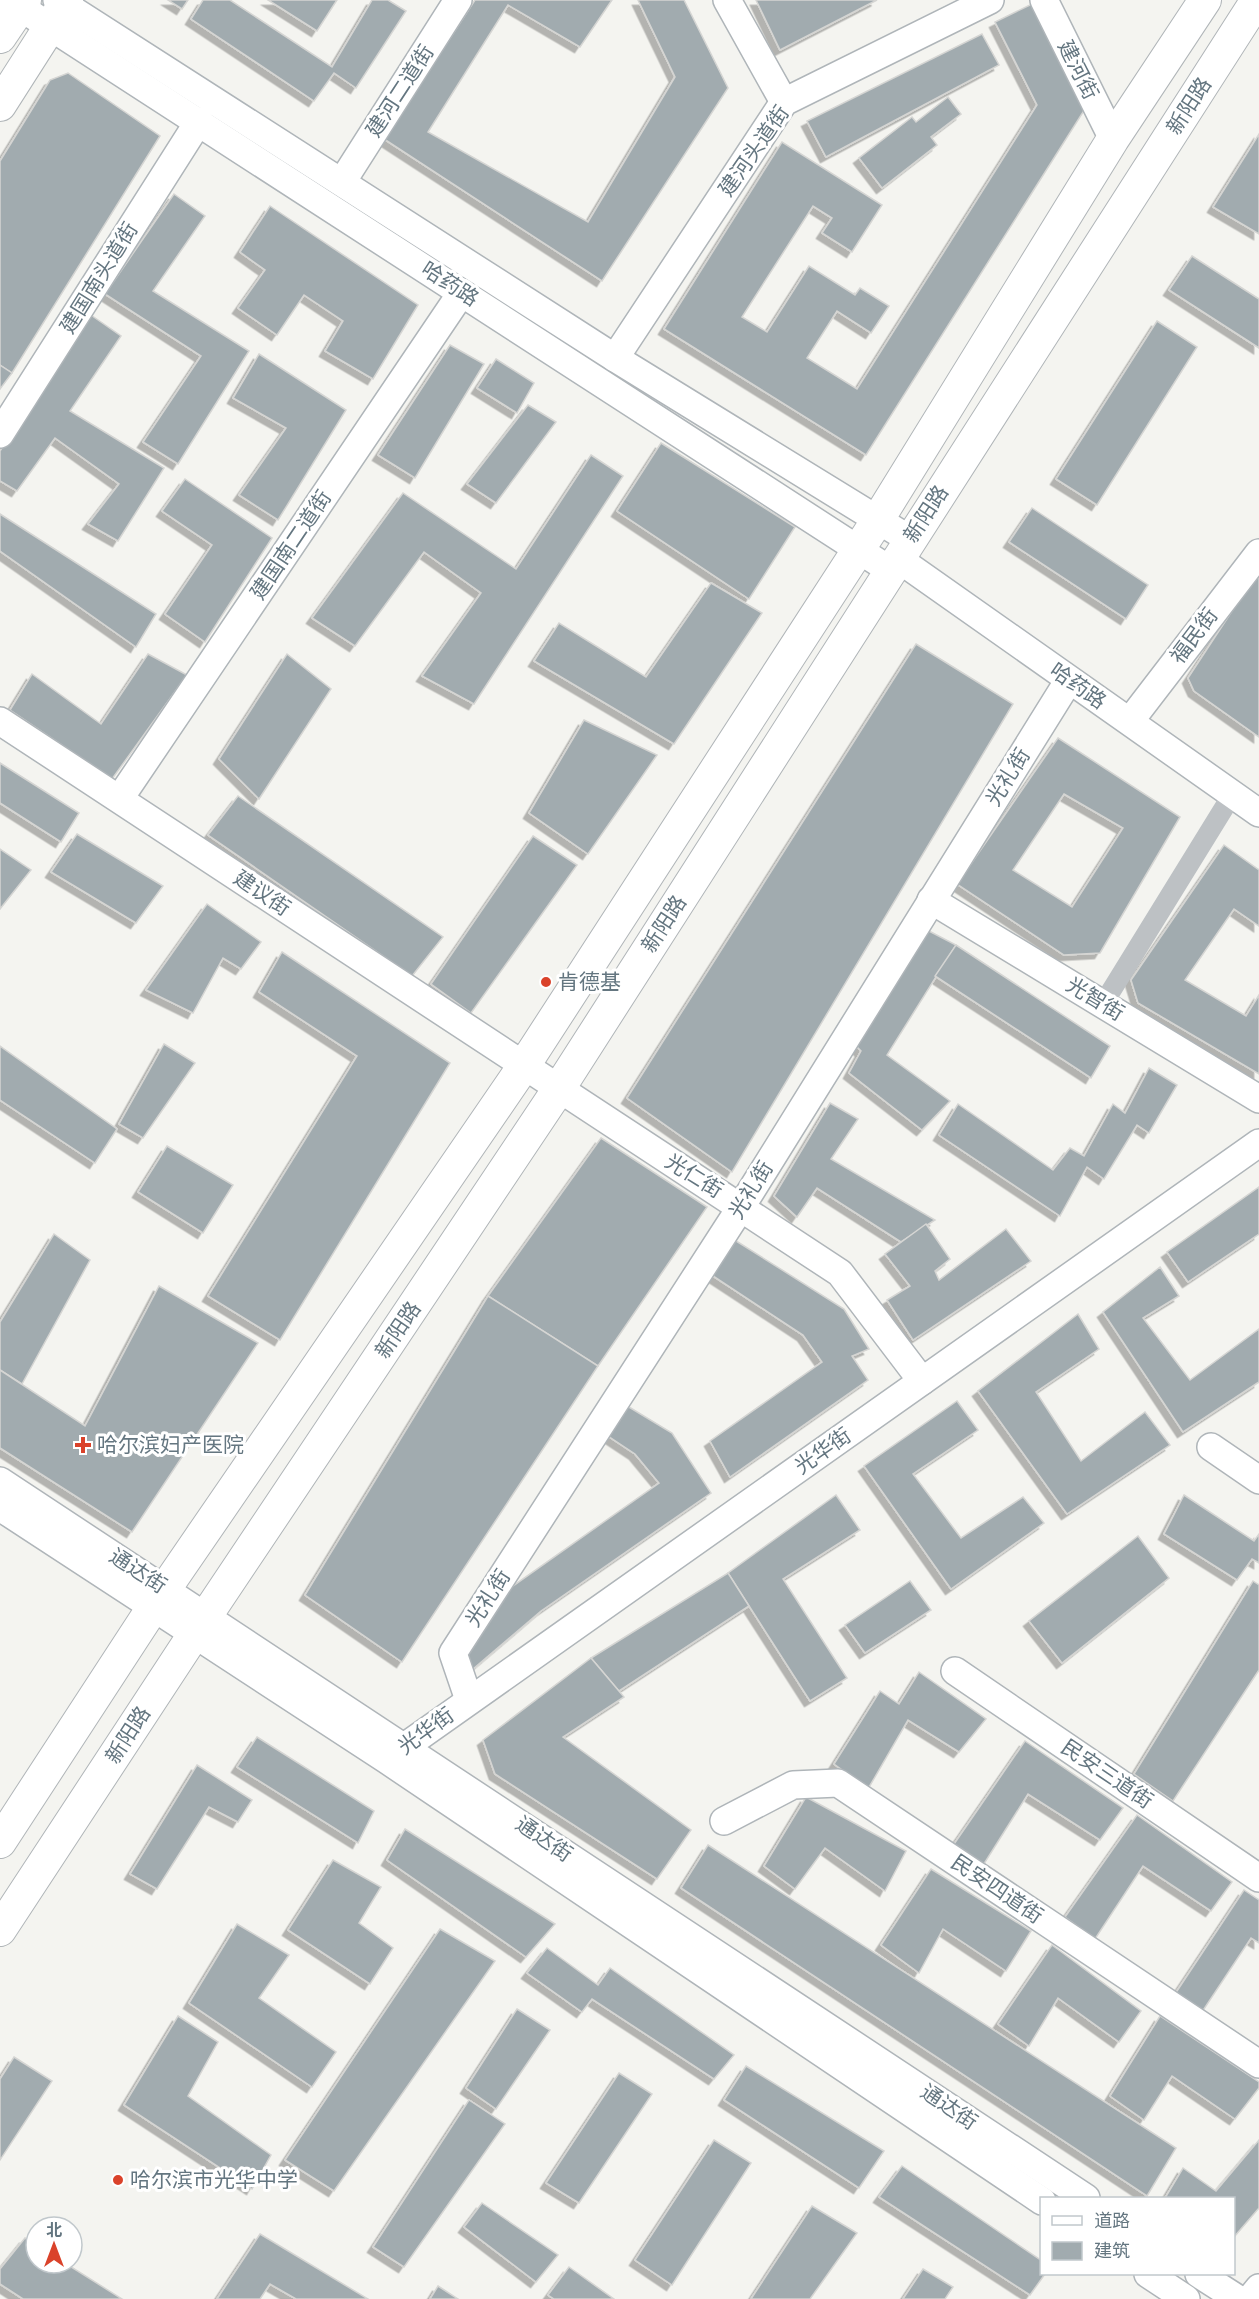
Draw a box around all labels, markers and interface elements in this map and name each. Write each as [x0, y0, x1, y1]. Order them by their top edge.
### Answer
street label: 建河街 [1050, 35, 1106, 105]
street label: 建河二道街 [359, 39, 441, 143]
street label: 新阳路 [1159, 71, 1219, 141]
street label: 建河头道街 [712, 99, 796, 203]
street label: 建国南头道街 [53, 217, 145, 339]
street label: 哈药路 [415, 254, 485, 314]
street label: 新阳路 [896, 479, 956, 549]
street label: 建国南二道街 [243, 484, 339, 606]
street label: 福民街 [1163, 602, 1225, 670]
street label: 哈药路 [1044, 656, 1112, 716]
street label: 光礼街 [979, 742, 1037, 812]
street label: 建议街 [227, 863, 297, 923]
street label: 新阳路 [634, 889, 694, 959]
place label: 肯德基 [558, 967, 621, 997]
street label: 光智街 [1060, 970, 1130, 1028]
marker: 肯德基 [539, 975, 553, 989]
street label: 光仁街 [659, 1147, 729, 1205]
street label: 光礼街 [722, 1155, 780, 1225]
street label: 新阳路 [368, 1295, 428, 1365]
street label: 光华街 [789, 1421, 857, 1481]
place label: 哈尔滨妇产医院 [97, 1430, 244, 1460]
marker: 哈尔滨妇产医院 [74, 1436, 92, 1454]
street label: 通达街 [103, 1541, 173, 1601]
street label: 光礼街 [458, 1563, 518, 1633]
street label: 新阳路 [98, 1700, 158, 1770]
street label: 光华街 [392, 1700, 460, 1762]
street label: 民安三道街 [1055, 1732, 1159, 1816]
street label: 通达街 [509, 1809, 579, 1869]
street label: 民安四道街 [945, 1847, 1049, 1931]
street label: 通达街 [914, 2077, 984, 2137]
place label: 哈尔滨市光华中学 [130, 2165, 298, 2195]
marker: 哈尔滨市光华中学 [111, 2173, 125, 2187]
legend [1040, 2197, 1235, 2275]
text: 道路 [1094, 2208, 1130, 2234]
north arrow [24, 2215, 84, 2275]
text: 北 [46, 2219, 62, 2242]
text: 建筑 [1094, 2238, 1130, 2264]

